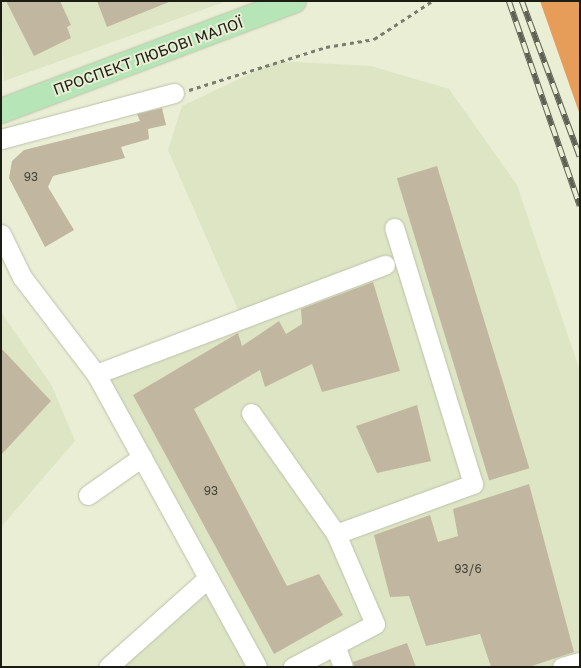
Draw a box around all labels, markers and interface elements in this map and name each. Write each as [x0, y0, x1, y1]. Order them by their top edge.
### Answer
street label: ПРОСПЕКТ ЛЮБОВІ МАЛОЇ [51, 13, 245, 99]
house number: 93 [24, 170, 38, 184]
house number: 93 [204, 484, 218, 498]
house number: 93/6 [454, 562, 482, 576]

